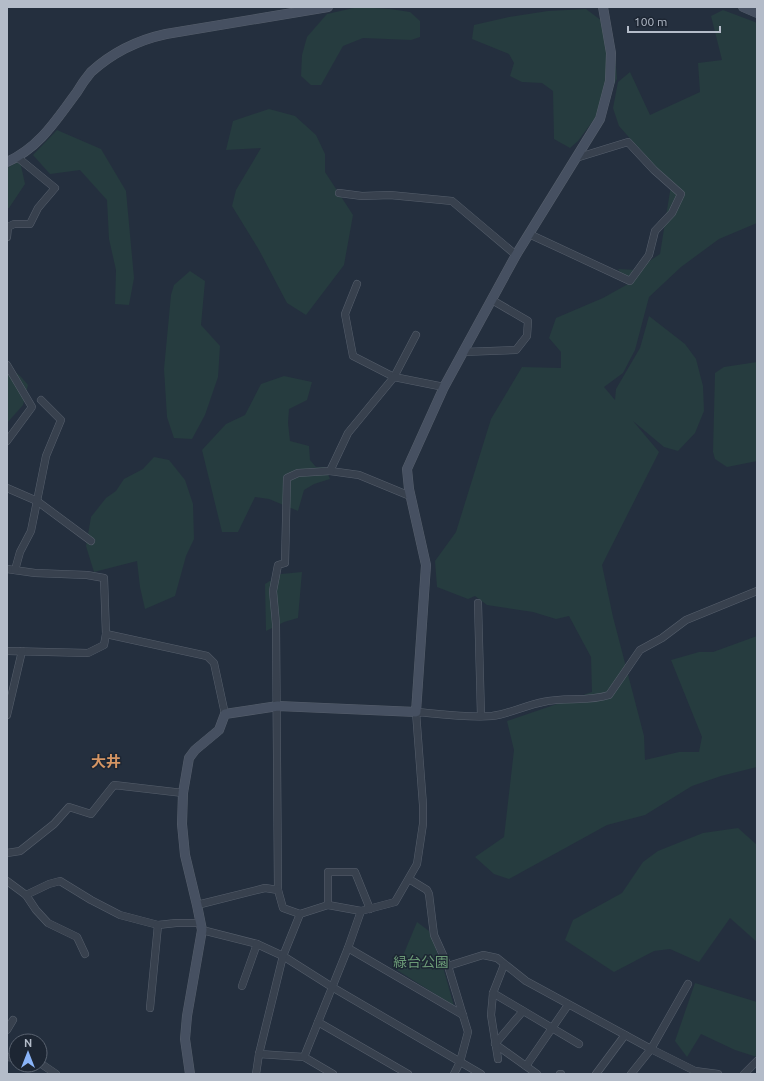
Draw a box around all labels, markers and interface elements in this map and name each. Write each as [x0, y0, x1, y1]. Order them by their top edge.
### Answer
scale bar [628, 8, 720, 34]
text: 100 m [634, 15, 667, 28]
district label: 大井 [91, 753, 121, 770]
park label: 緑台公園 [393, 954, 449, 970]
north arrow [8, 1033, 48, 1073]
text: N [24, 1037, 32, 1049]

